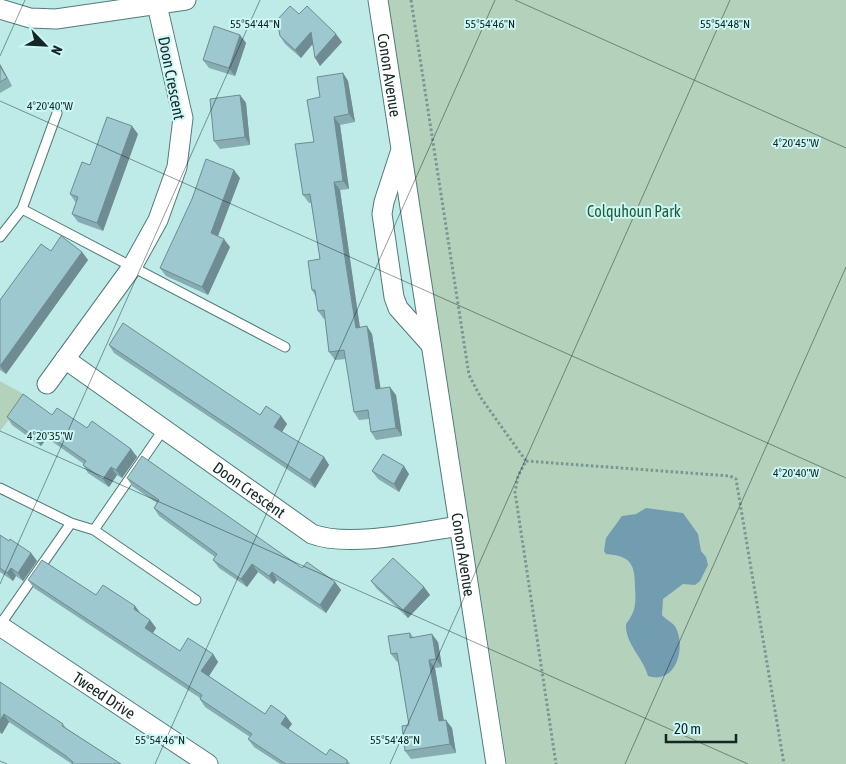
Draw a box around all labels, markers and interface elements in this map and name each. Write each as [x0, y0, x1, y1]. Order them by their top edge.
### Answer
text: 55°54'44"N [230, 17, 280, 31]
text: 55°54'46"N [465, 17, 515, 31]
text: 55°54'48"N [700, 17, 750, 31]
north arrow [20, 20, 70, 70]
street label: Conon Avenue [374, 32, 405, 118]
street label: Doon Crescent [155, 35, 189, 121]
text: N [48, 43, 66, 57]
text: 4°20'40"W [27, 99, 73, 113]
text: 4°20'45"W [773, 136, 819, 150]
park label: Colquhoun Park [587, 202, 681, 221]
text: 4°20'35"W [27, 429, 73, 443]
street label: Doon Crescent [210, 458, 289, 522]
text: 4°20'40"W [773, 466, 819, 480]
street label: Conon Avenue [448, 511, 479, 597]
street label: Tweed Drive [70, 668, 139, 722]
scale bar [666, 712, 736, 744]
text: 20 m [674, 720, 701, 737]
text: 55°54'46"N [135, 733, 185, 747]
text: 55°54'48"N [370, 733, 420, 747]

